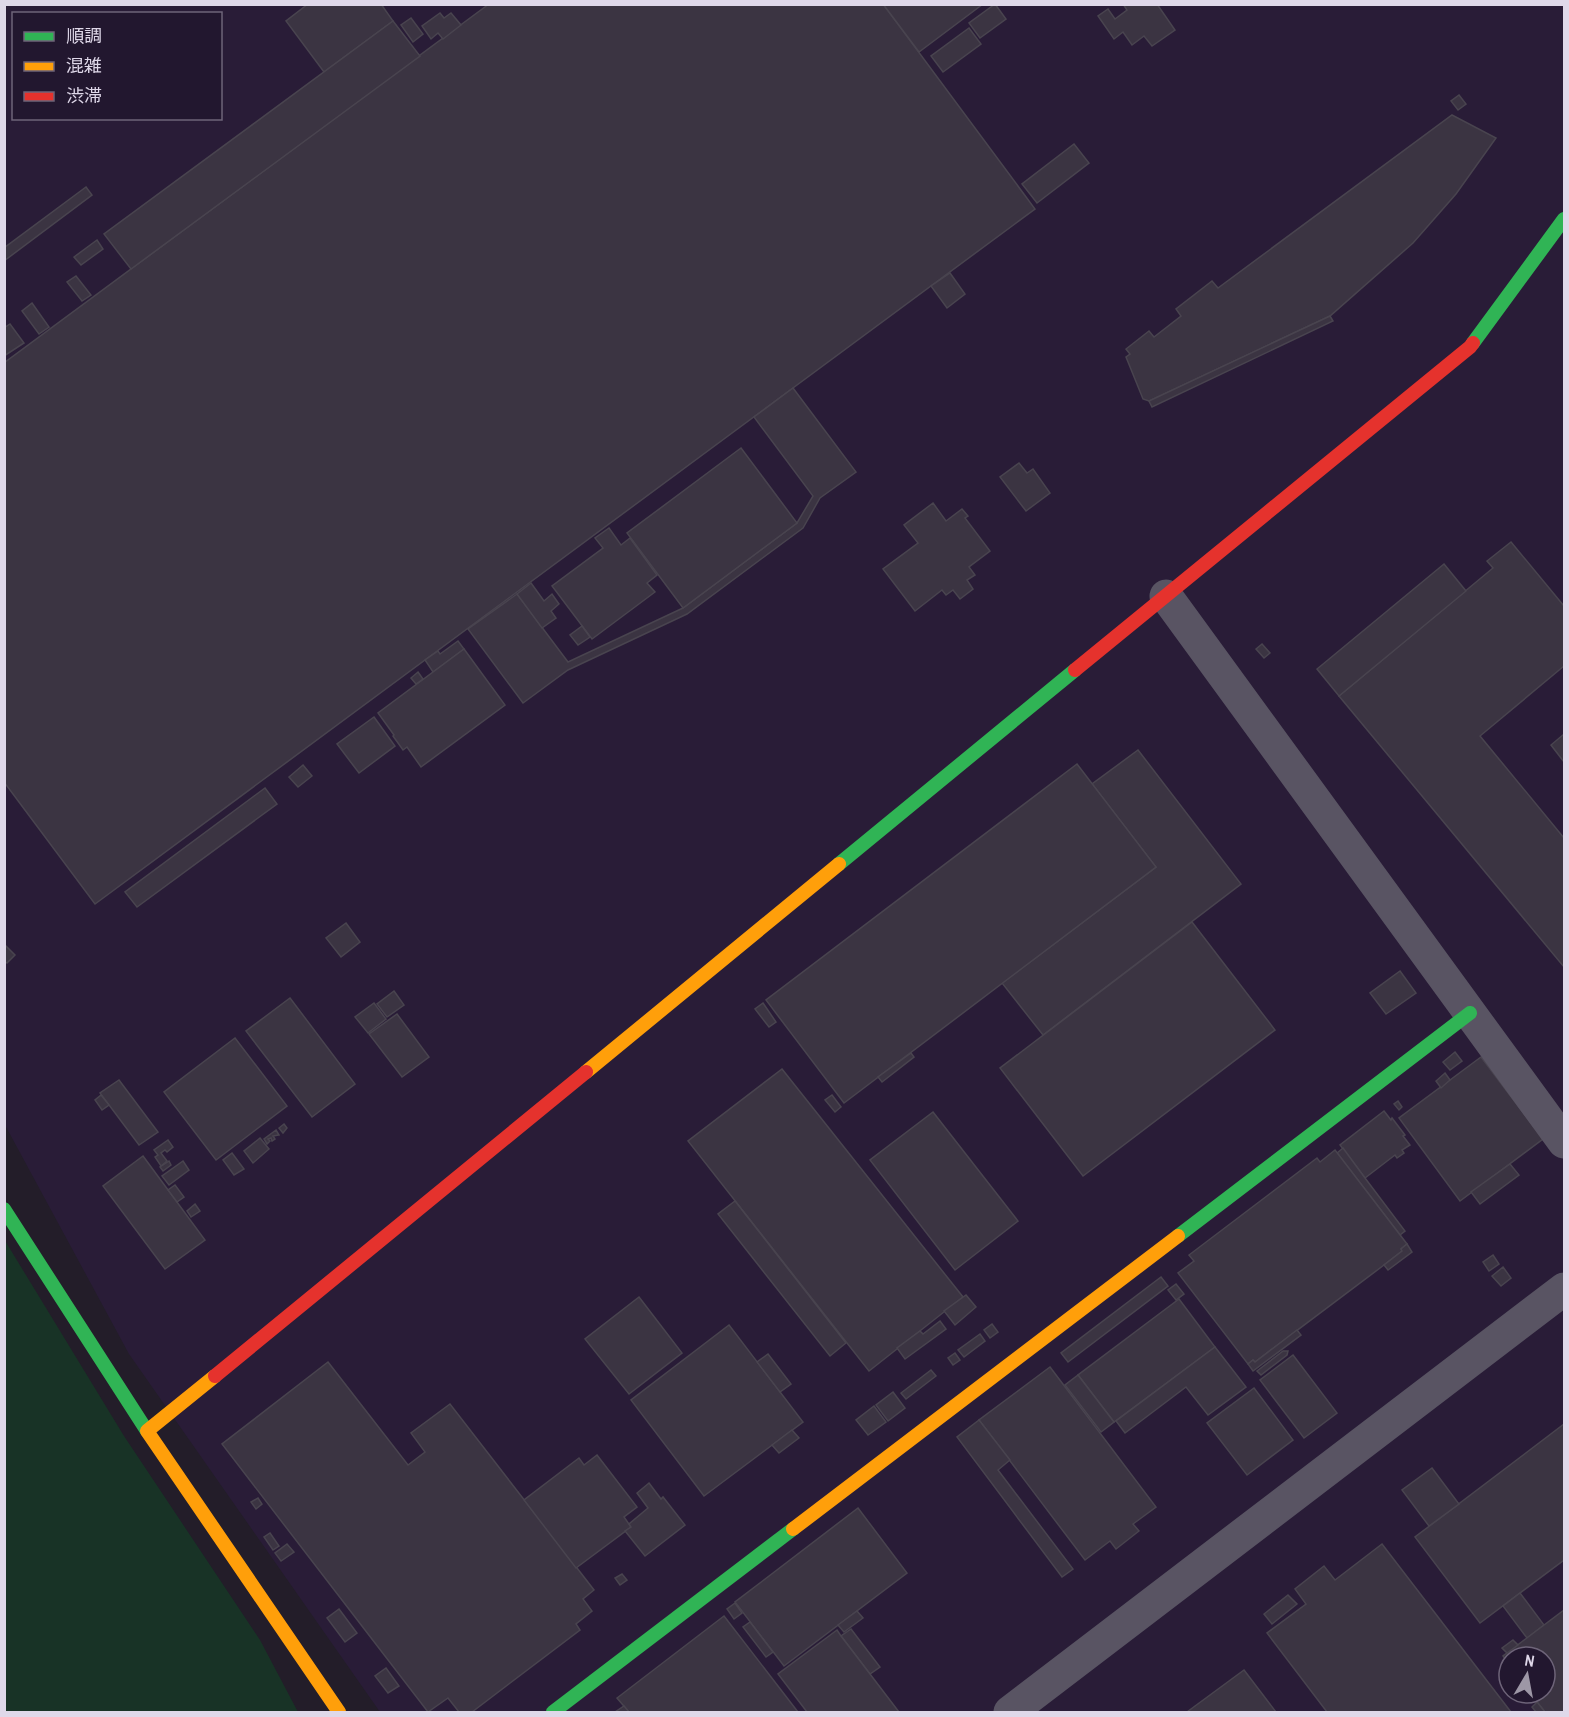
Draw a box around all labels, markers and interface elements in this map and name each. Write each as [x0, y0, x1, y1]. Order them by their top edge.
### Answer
legend [12, 12, 222, 120]
text: 順調 [66, 23, 102, 48]
text: 混雑 [66, 53, 102, 78]
text: 渋滞 [66, 83, 102, 108]
north arrow [1497, 1645, 1557, 1705]
text: N [1523, 1649, 1536, 1672]

